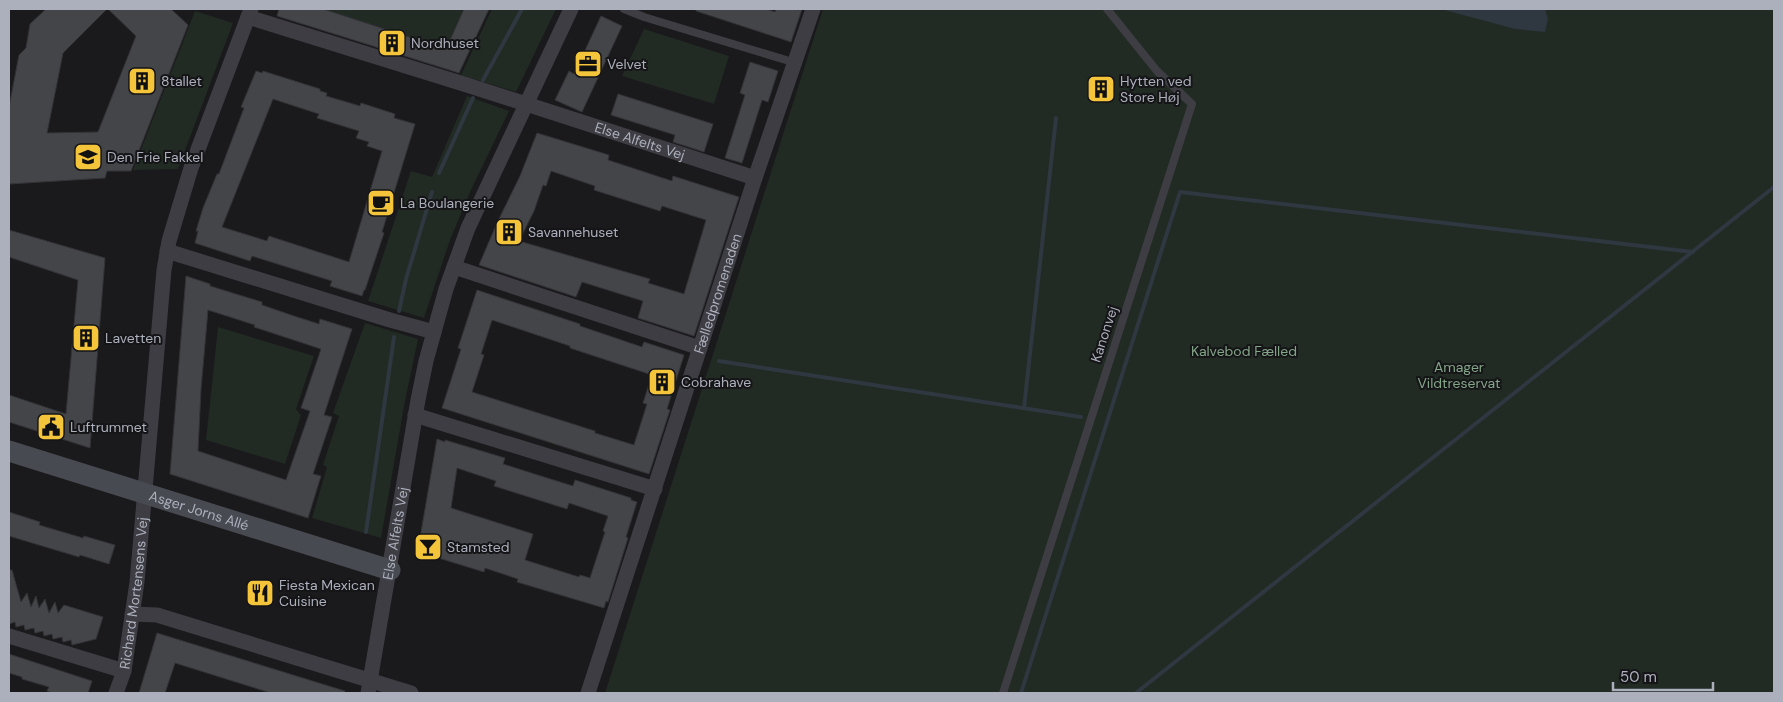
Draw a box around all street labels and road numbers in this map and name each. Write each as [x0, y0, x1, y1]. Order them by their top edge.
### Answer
street label: Else Alfelts Vej [592, 118, 687, 164]
street label: Fælledpromenaden [690, 231, 745, 356]
street label: Kanonvej [1086, 304, 1122, 364]
street label: Asger Jorns Allé [147, 486, 251, 534]
street label: Else Alfelts Vej [378, 486, 412, 581]
street label: Richard Mortensens Vej [115, 516, 152, 670]

